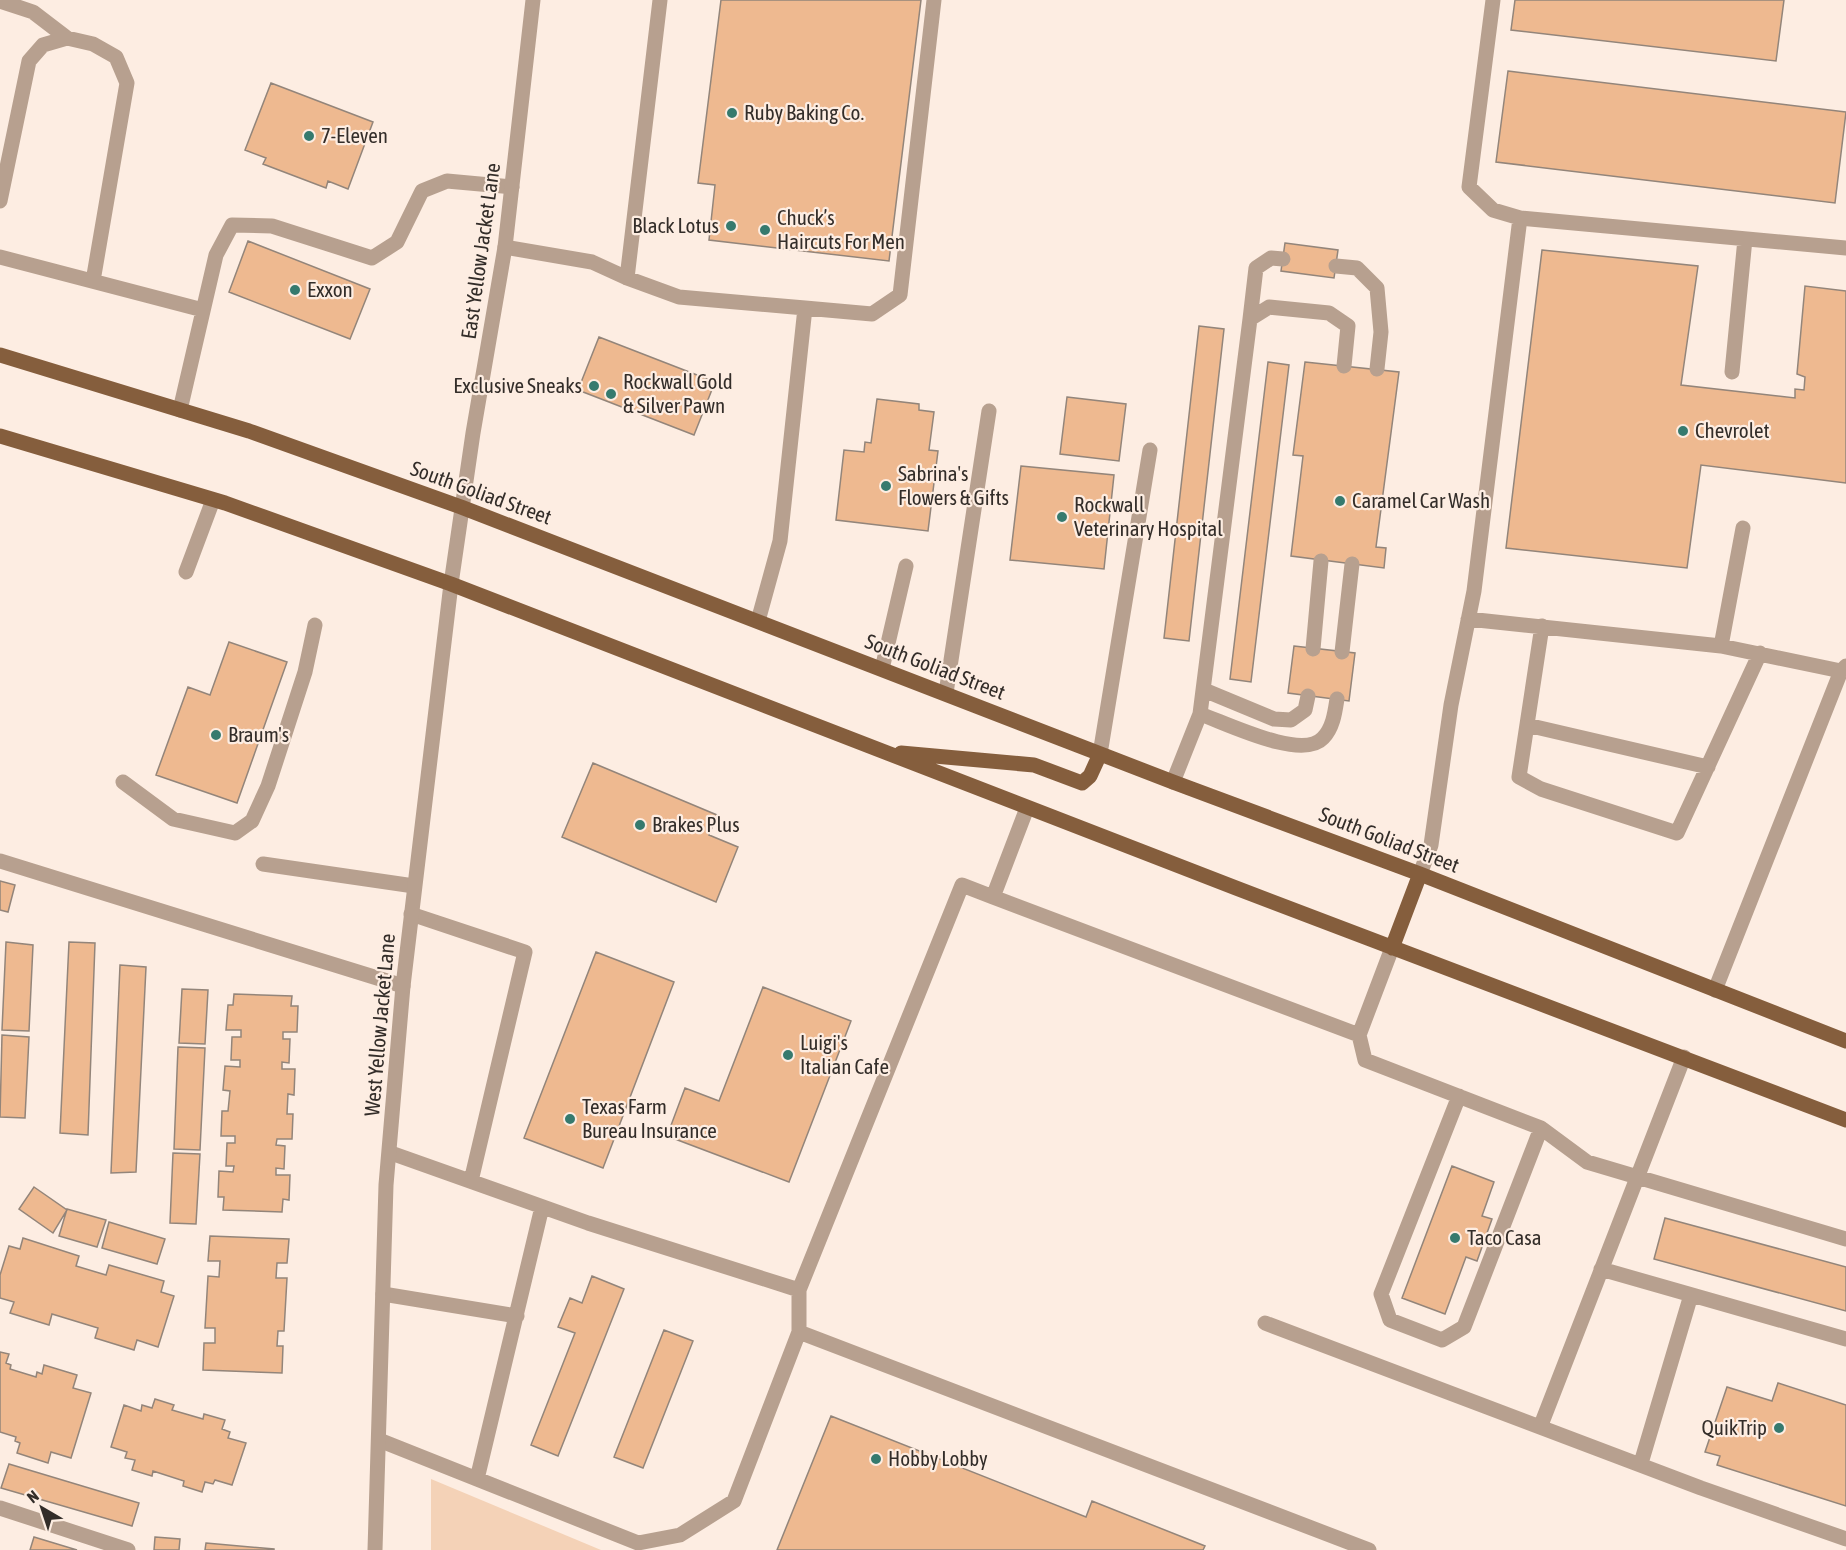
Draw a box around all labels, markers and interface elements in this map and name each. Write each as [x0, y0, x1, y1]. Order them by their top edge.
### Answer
place label: Ruby Baking Co. [744, 100, 864, 124]
marker: Ruby Baking Co. [725, 106, 739, 120]
place label: 7-Eleven [321, 123, 388, 147]
marker: 7-Eleven [302, 129, 316, 143]
street label: East Yellow Jacket Lane [456, 161, 504, 341]
place label: Chuck’s Haircuts For Men [777, 205, 905, 253]
place label: Black Lotus [632, 213, 719, 237]
marker: Black Lotus [724, 219, 738, 233]
marker: Chuck’s Haircuts For Men [758, 223, 772, 237]
place label: Exxon [307, 277, 353, 301]
marker: Exxon [288, 283, 302, 297]
place label: Rockwall Gold & Silver Pawn [623, 369, 733, 417]
place label: Exclusive Sneaks [453, 373, 582, 397]
marker: Exclusive Sneaks [587, 379, 601, 393]
marker: Rockwall Gold & Silver Pawn [604, 387, 618, 401]
place label: Chevrolet [1695, 418, 1770, 442]
marker: Chevrolet [1676, 424, 1690, 438]
street label: South Goliad Street [408, 455, 555, 529]
place label: Sabrina's Flowers & Gifts [898, 461, 1009, 509]
marker: Sabrina's Flowers & Gifts [879, 479, 893, 493]
place label: Caramel Car Wash [1352, 488, 1490, 512]
place label: Rockwall Veterinary Hospital [1074, 492, 1223, 540]
marker: Caramel Car Wash [1333, 494, 1347, 508]
marker: Rockwall Veterinary Hospital [1055, 510, 1069, 524]
street label: South Goliad Street [862, 628, 1009, 704]
place label: Braum's [228, 722, 289, 746]
marker: Braum's [209, 728, 223, 742]
street label: South Goliad Street [1316, 801, 1463, 877]
place label: Brakes Plus [652, 812, 740, 836]
marker: Brakes Plus [633, 818, 647, 832]
street label: West Yellow Jacket Lane [359, 933, 399, 1117]
place label: Luigi's Italian Cafe [800, 1030, 889, 1078]
marker: Luigi's Italian Cafe [781, 1048, 795, 1062]
place label: Texas Farm Bureau Insurance [582, 1094, 717, 1142]
marker: Texas Farm Bureau Insurance [563, 1112, 577, 1126]
place label: Taco Casa [1467, 1225, 1541, 1249]
marker: Taco Casa [1448, 1231, 1462, 1245]
place label: QuikTrip [1702, 1415, 1767, 1439]
marker: QuikTrip [1772, 1421, 1786, 1435]
place label: Hobby Lobby [888, 1446, 988, 1470]
marker: Hobby Lobby [869, 1452, 883, 1466]
north arrow [12, 1478, 72, 1538]
text: N [23, 1486, 42, 1506]

